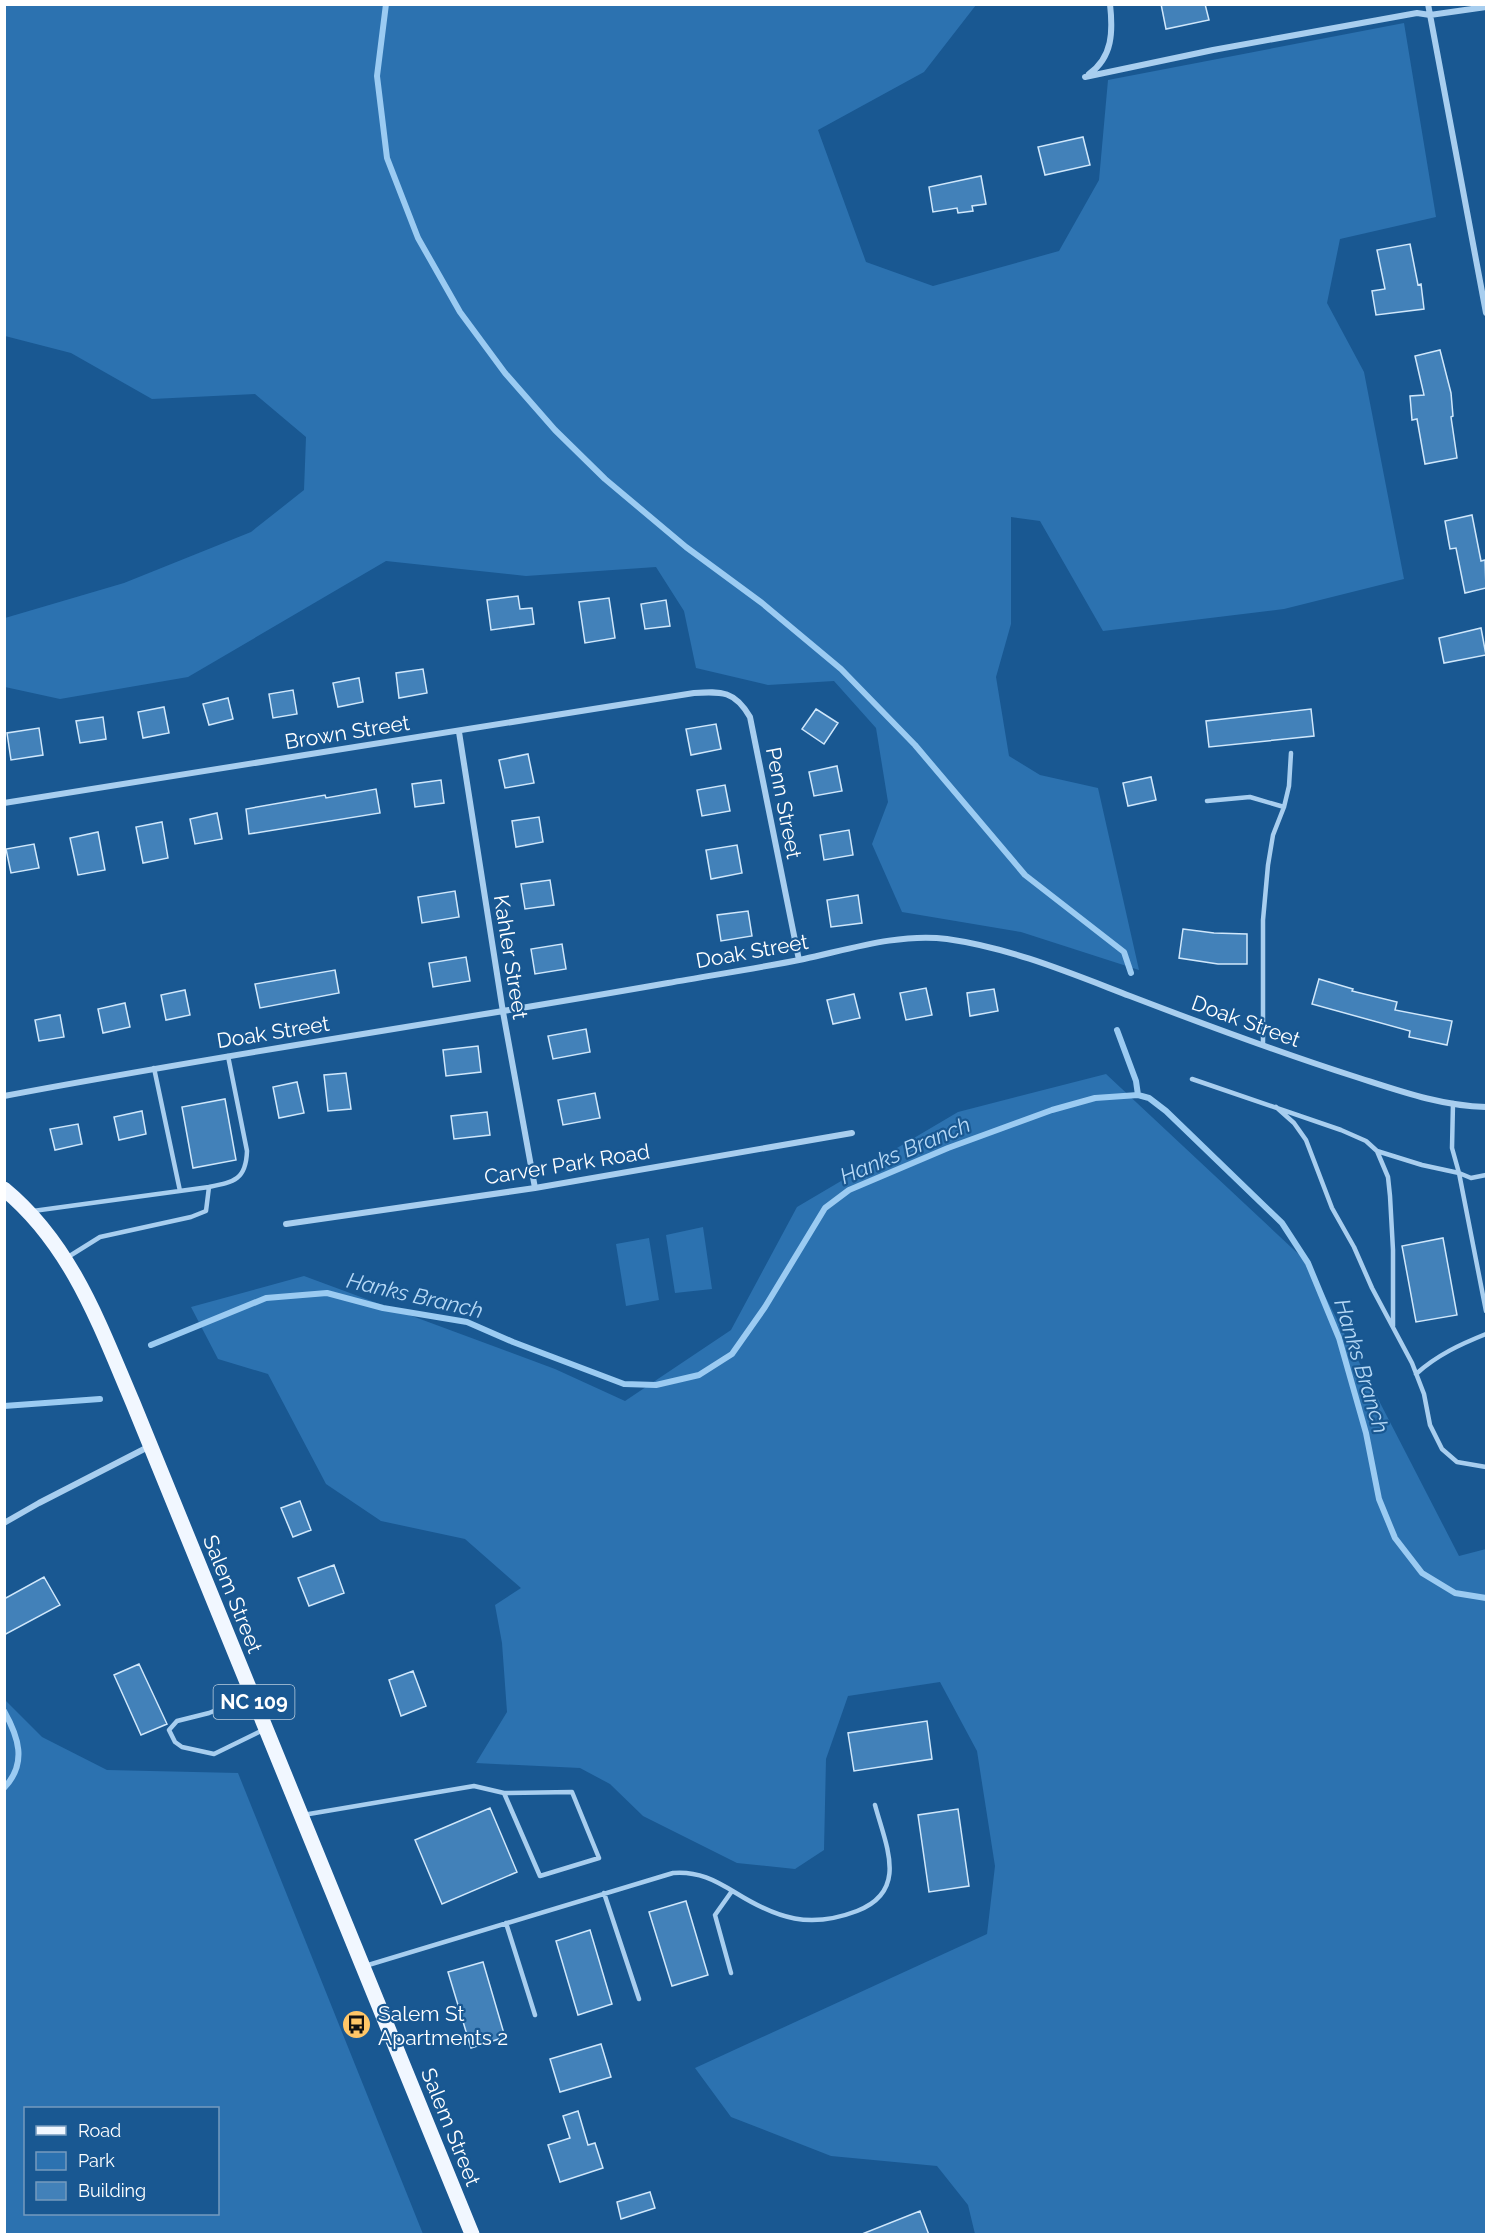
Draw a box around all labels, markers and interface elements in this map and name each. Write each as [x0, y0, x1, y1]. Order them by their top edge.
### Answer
street label: Brown Street [283, 710, 411, 754]
street label: Penn Street [761, 745, 807, 861]
street label: Kahler Street [489, 893, 533, 1021]
street label: Doak Street [694, 929, 810, 973]
street label: Doak Street [1188, 990, 1304, 1052]
street label: Doak Street [215, 1011, 331, 1053]
water label: Hanks Branch [836, 1111, 974, 1189]
street label: Carver Park Road [482, 1139, 652, 1189]
water label: Hanks Branch [344, 1267, 486, 1323]
water label: Hanks Branch [1329, 1296, 1395, 1436]
street label: Salem Street [198, 1531, 268, 1657]
road number: NC 109 [214, 1685, 294, 1719]
place label: Salem St Apartments 2 [378, 2001, 508, 2050]
bus stop icon: Salem St Apartments 2 [341, 2009, 373, 2041]
street label: Salem Street [416, 2064, 486, 2190]
legend [24, 2107, 219, 2215]
text: Road [78, 2120, 121, 2141]
text: Park [78, 2150, 115, 2171]
text: Building [78, 2180, 146, 2201]

